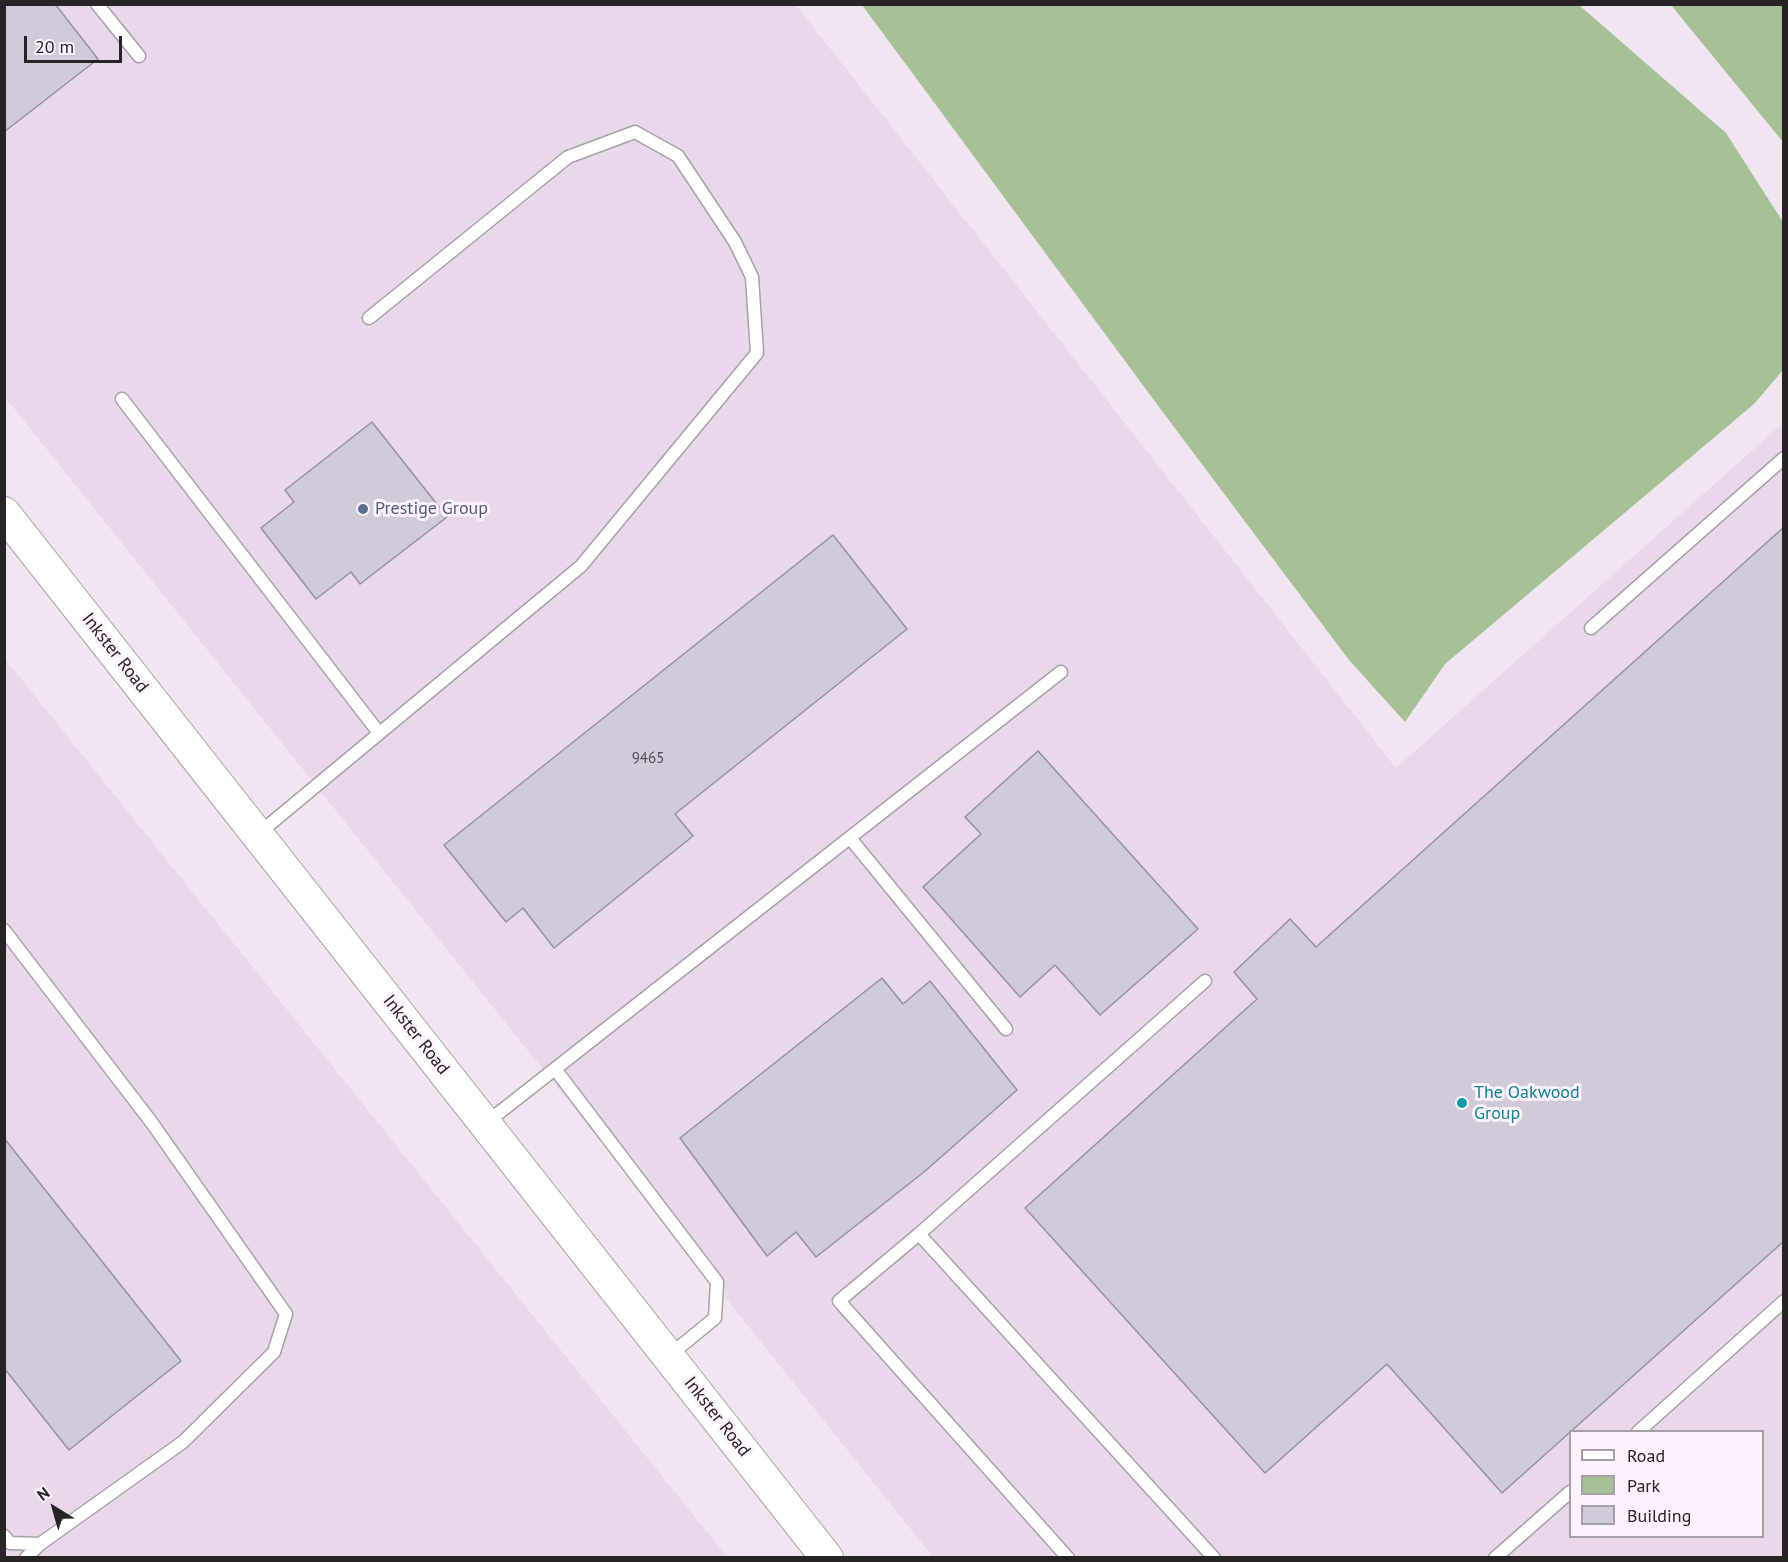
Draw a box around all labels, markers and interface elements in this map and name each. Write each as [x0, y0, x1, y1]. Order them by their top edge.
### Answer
scale bar [27, 24, 124, 62]
text: 20 m [35, 35, 74, 58]
place label: Prestige Group [375, 498, 488, 520]
marker: Prestige Group [356, 502, 370, 516]
street label: Inkster Road [77, 609, 153, 697]
house number: 9465 [632, 750, 664, 768]
street label: Inkster Road [378, 991, 454, 1079]
place label: The Oakwood Group [1474, 1082, 1580, 1124]
marker: The Oakwood Group [1455, 1096, 1469, 1110]
street label: Inkster Road [679, 1373, 755, 1461]
legend [1569, 1430, 1764, 1538]
text: Road [1627, 1444, 1665, 1467]
text: Park [1627, 1474, 1660, 1497]
north arrow [24, 1478, 84, 1538]
text: N [33, 1482, 53, 1505]
text: Building [1627, 1504, 1691, 1527]

